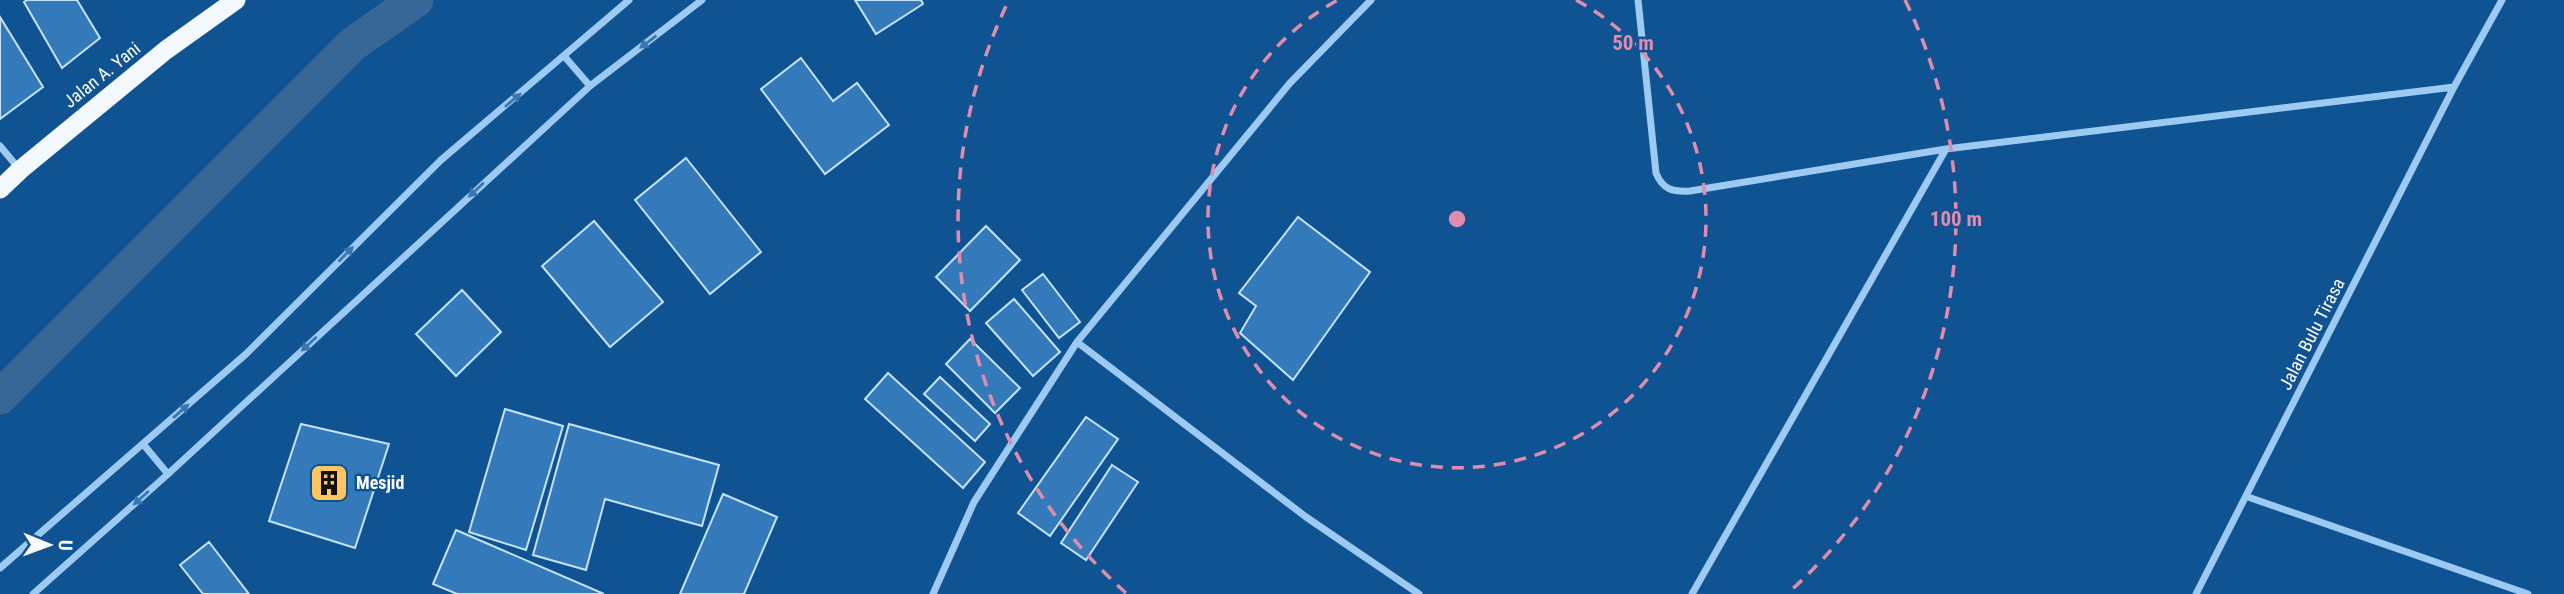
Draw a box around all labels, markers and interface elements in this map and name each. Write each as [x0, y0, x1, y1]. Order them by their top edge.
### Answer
text: 50 m [1612, 31, 1654, 55]
one-way arrow [639, 34, 657, 48]
street label: Jalan A. Yani [59, 37, 144, 112]
one-way arrow [504, 92, 522, 108]
one-way arrow [468, 182, 485, 198]
centre of rings [1445, 207, 1469, 231]
text: 100 m [1930, 207, 1982, 231]
one-way arrow [337, 247, 354, 263]
street label: Jalan Bulu Tirasa [2274, 275, 2349, 393]
one-way arrow [301, 336, 318, 352]
one-way arrow [172, 403, 190, 419]
building icon: Mesjid [308, 462, 350, 504]
place label: Mesjid [356, 472, 404, 493]
one-way arrow [132, 490, 150, 506]
north arrow [14, 510, 84, 580]
text: U [54, 540, 77, 551]

